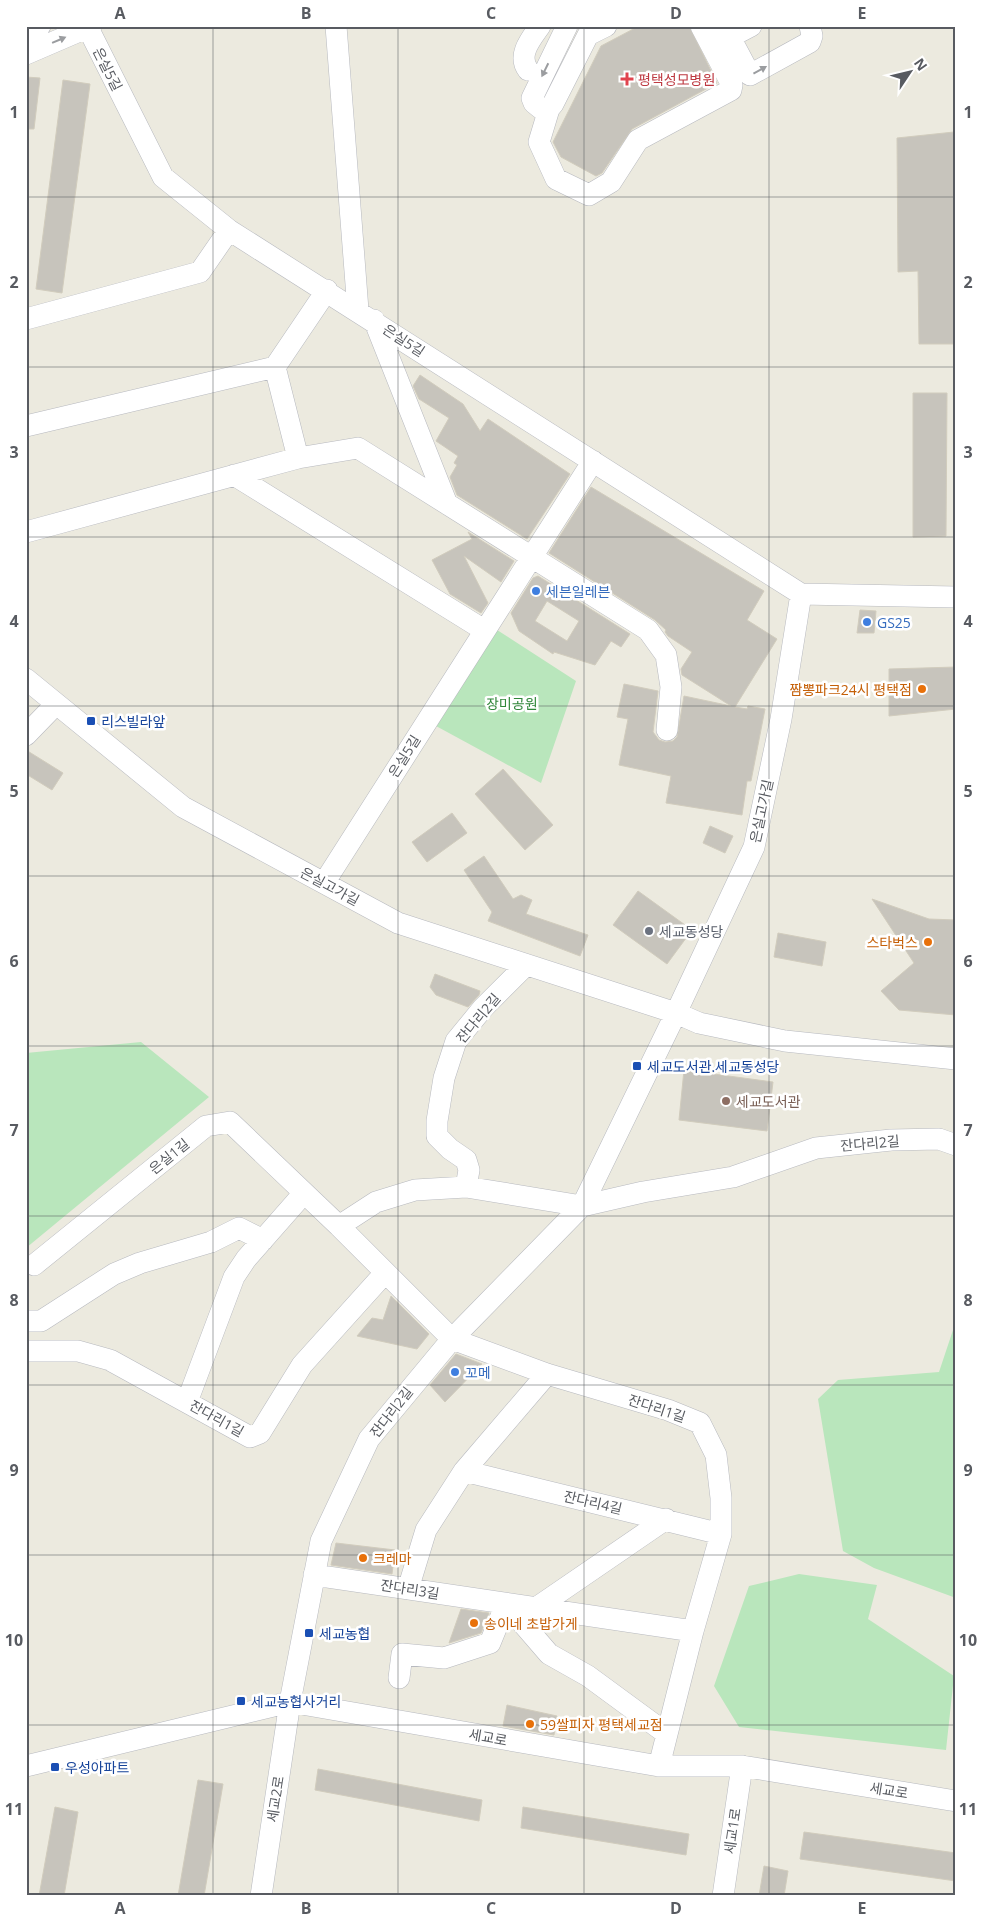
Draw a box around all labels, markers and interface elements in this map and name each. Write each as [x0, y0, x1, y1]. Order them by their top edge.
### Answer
text: A [114, 2, 126, 24]
text: B [301, 2, 311, 24]
text: C [486, 2, 496, 24]
text: D [670, 2, 682, 24]
text: E [858, 2, 867, 24]
one-way arrow [52, 36, 66, 44]
street label: 은실5길 [89, 44, 127, 94]
north arrow [884, 48, 934, 98]
text: N [910, 54, 932, 74]
one-way arrow [541, 63, 549, 77]
one-way arrow [752, 66, 767, 74]
place label: 평택성모병원 [638, 70, 715, 89]
marker: 평택성모병원 [620, 72, 634, 86]
text: 1 [9, 101, 19, 123]
text: 1 [963, 101, 973, 123]
text: 2 [9, 271, 19, 293]
text: 2 [963, 271, 973, 293]
street label: 은실5길 [379, 319, 429, 361]
text: 3 [9, 441, 19, 463]
text: 3 [963, 441, 973, 463]
place label: 세븐일레븐 [546, 582, 611, 601]
marker: 세븐일레븐 [530, 585, 542, 597]
text: 4 [9, 610, 19, 632]
text: 4 [963, 610, 973, 632]
place label: GS25 [877, 613, 911, 632]
marker: GS25 [861, 616, 873, 628]
place label: 짬뽕파크24시 평택점 [789, 680, 912, 699]
marker: 짬뽕파크24시 평택점 [916, 683, 928, 695]
park label: 장미공원 [486, 694, 538, 713]
place label: 리스빌라앞 [101, 712, 166, 731]
marker: 리스빌라앞 [85, 715, 97, 727]
street label: 은실5길 [384, 731, 424, 781]
street label: 은실고가길 [745, 778, 777, 844]
text: 5 [9, 780, 19, 802]
text: 5 [963, 780, 973, 802]
street label: 은실고가길 [297, 862, 363, 910]
place label: 세교동성당 [659, 922, 724, 941]
marker: 세교동성당 [643, 925, 655, 937]
place label: 스타벅스 [866, 933, 918, 952]
marker: 스타벅스 [922, 936, 934, 948]
text: 6 [9, 950, 19, 972]
text: 6 [963, 950, 973, 972]
street label: 잔다리2길 [452, 989, 504, 1047]
place label: 세교도서관.세교동성당 [647, 1057, 780, 1076]
marker: 세교도서관.세교동성당 [631, 1060, 643, 1072]
place label: 세교도서관 [736, 1092, 801, 1111]
marker: 세교도서관 [720, 1095, 732, 1107]
text: 7 [9, 1119, 19, 1141]
text: 7 [963, 1119, 973, 1141]
street label: 잔다리2길 [840, 1131, 900, 1155]
street label: 은실1길 [145, 1134, 193, 1178]
text: 8 [9, 1289, 19, 1311]
text: 8 [963, 1289, 973, 1311]
place label: 꼬메 [465, 1363, 491, 1382]
marker: 꼬메 [449, 1366, 461, 1378]
street label: 잔다리2길 [365, 1383, 417, 1441]
street label: 잔다리1길 [626, 1390, 688, 1426]
street label: 잔다리1길 [186, 1395, 248, 1441]
text: 9 [9, 1459, 19, 1481]
text: 9 [963, 1459, 973, 1481]
street label: 잔다리4길 [562, 1486, 624, 1518]
place label: 크레마 [373, 1549, 412, 1568]
marker: 크레마 [357, 1552, 369, 1564]
street label: 잔다리3길 [379, 1575, 441, 1603]
place label: 송이네 초밥가게 [484, 1614, 578, 1633]
marker: 송이네 초밥가게 [468, 1617, 480, 1629]
place label: 세교농협 [319, 1624, 371, 1643]
marker: 세교농협 [303, 1627, 315, 1639]
text: 10 [5, 1629, 23, 1651]
text: 10 [959, 1629, 977, 1651]
place label: 세교농협사거리 [251, 1692, 341, 1711]
marker: 세교농협사거리 [235, 1695, 247, 1707]
place label: 59쌀피자 평택세교점 [540, 1715, 663, 1734]
marker: 59쌀피자 평택세교점 [524, 1718, 536, 1730]
street label: 세교로 [467, 1724, 509, 1750]
place label: 우성아파트 [65, 1758, 130, 1777]
marker: 우성아파트 [49, 1761, 61, 1773]
street label: 세교2로 [262, 1774, 288, 1824]
street label: 세교로 [868, 1778, 910, 1802]
text: 11 [5, 1798, 23, 1820]
text: 11 [959, 1798, 977, 1820]
street label: 세교1로 [719, 1806, 745, 1855]
text: A [114, 1897, 126, 1919]
text: B [301, 1897, 311, 1919]
text: C [486, 1897, 496, 1919]
text: D [670, 1897, 682, 1919]
text: E [858, 1897, 867, 1919]

